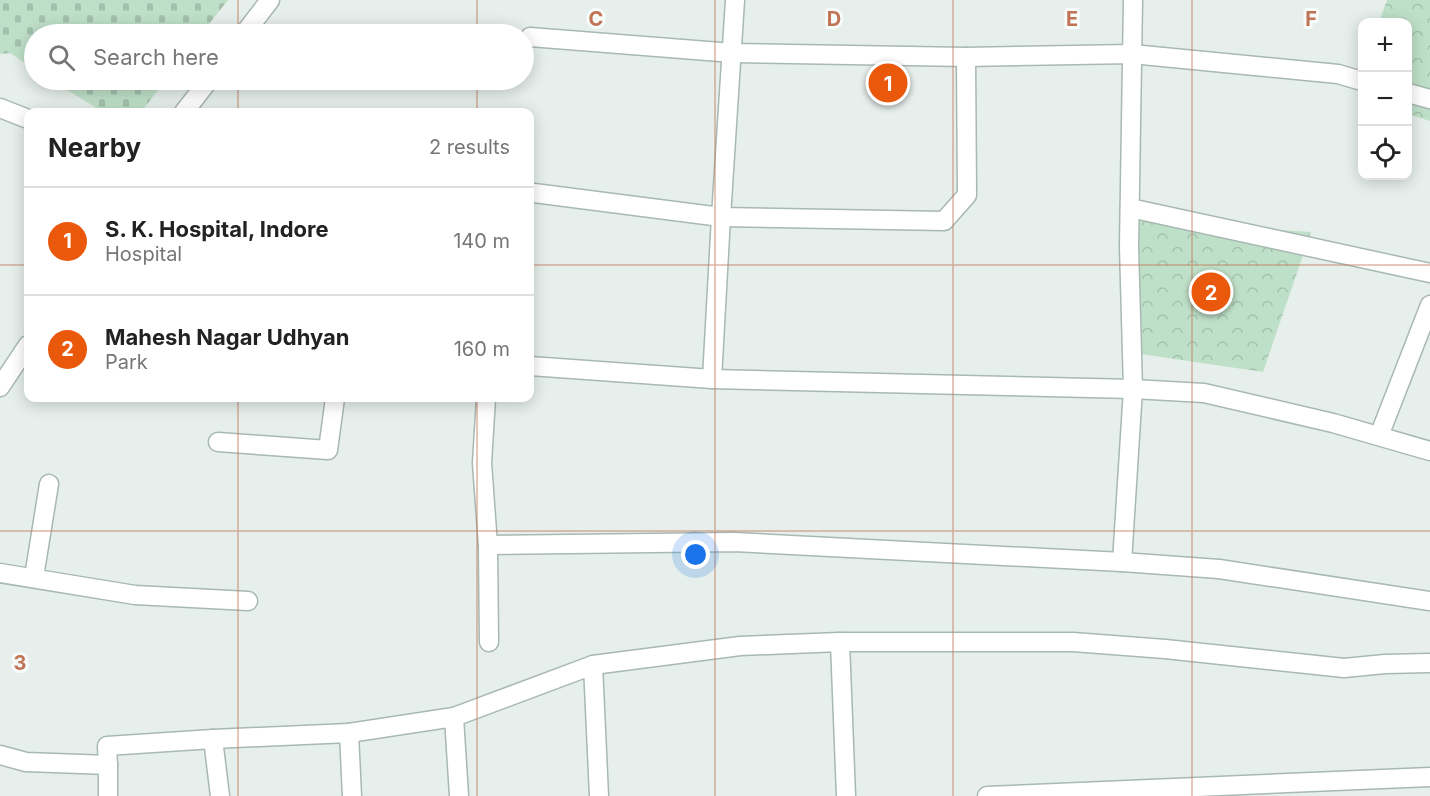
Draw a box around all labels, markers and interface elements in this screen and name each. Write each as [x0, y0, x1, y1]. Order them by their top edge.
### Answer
text: C [589, 7, 603, 31]
text: D [827, 7, 841, 31]
text: E [1066, 7, 1078, 31]
text: F [1305, 7, 1317, 31]
map controls [1358, 18, 1412, 180]
button: + [1358, 18, 1412, 72]
search box [24, 24, 534, 90]
icon: search [45, 41, 78, 74]
text: Search here [93, 44, 219, 70]
pin: 1 [868, 60, 908, 106]
button: − [1358, 72, 1412, 126]
button: locate [1358, 126, 1412, 180]
text: Nearby [48, 132, 141, 163]
text: 2 results [429, 135, 510, 159]
text: S. K. Hospital, Indore [105, 216, 329, 242]
text: 1 [63, 229, 72, 253]
text: 140 m [453, 229, 510, 253]
text: Hospital [105, 242, 182, 266]
pin: 2 [1192, 270, 1230, 314]
text: Mahesh Nagar Udhyan [105, 324, 349, 350]
text: 2 [61, 337, 74, 361]
text: 160 m [454, 337, 510, 361]
text: Park [105, 350, 148, 374]
your location [681, 540, 710, 569]
text: 3 [14, 651, 26, 675]

